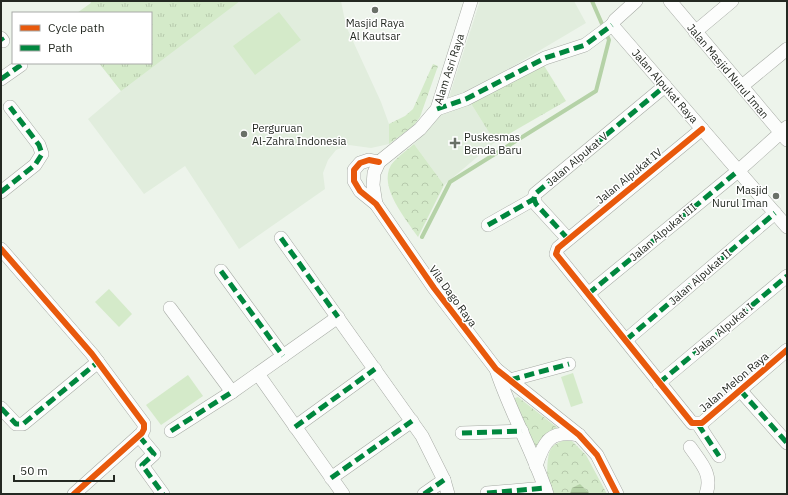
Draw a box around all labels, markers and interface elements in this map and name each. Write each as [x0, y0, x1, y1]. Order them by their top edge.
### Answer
marker: Masjid Raya Al Kautsar [370, 5, 380, 15]
legend [12, 12, 152, 64]
place label: Masjid Raya Al Kautsar [346, 16, 404, 43]
text: Cycle path [48, 20, 105, 35]
street label: Jalan Masjid Nurul Iman [684, 21, 772, 121]
street label: Alam Asri Raya [431, 32, 467, 106]
text: Path [48, 40, 73, 55]
street label: Jalan Alpukat Raya [629, 46, 701, 126]
place label: Perguruan Al-Zahra Indonesia [252, 121, 346, 148]
marker: Perguruan Al-Zahra Indonesia [239, 129, 249, 139]
street label: Jalan Alpukat V [543, 129, 611, 189]
place label: Puskesmas Benda Baru [464, 130, 522, 157]
marker: Puskesmas Benda Baru [449, 137, 461, 149]
street label: Jalan Alpukat IV [593, 145, 665, 207]
place label: Masjid Nurul Iman [712, 183, 768, 210]
marker: Masjid Nurul Iman [771, 191, 781, 201]
street label: Jalan Alpukat III [627, 200, 699, 264]
street label: Jalan Alpukat II [666, 246, 734, 308]
street label: Vila Dago Raya [426, 263, 480, 330]
street label: Jalan Alpukat I [690, 300, 756, 358]
street label: Jalan Melon Raya [697, 349, 772, 415]
scale bar [14, 457, 114, 483]
text: 50 m [20, 463, 48, 478]

